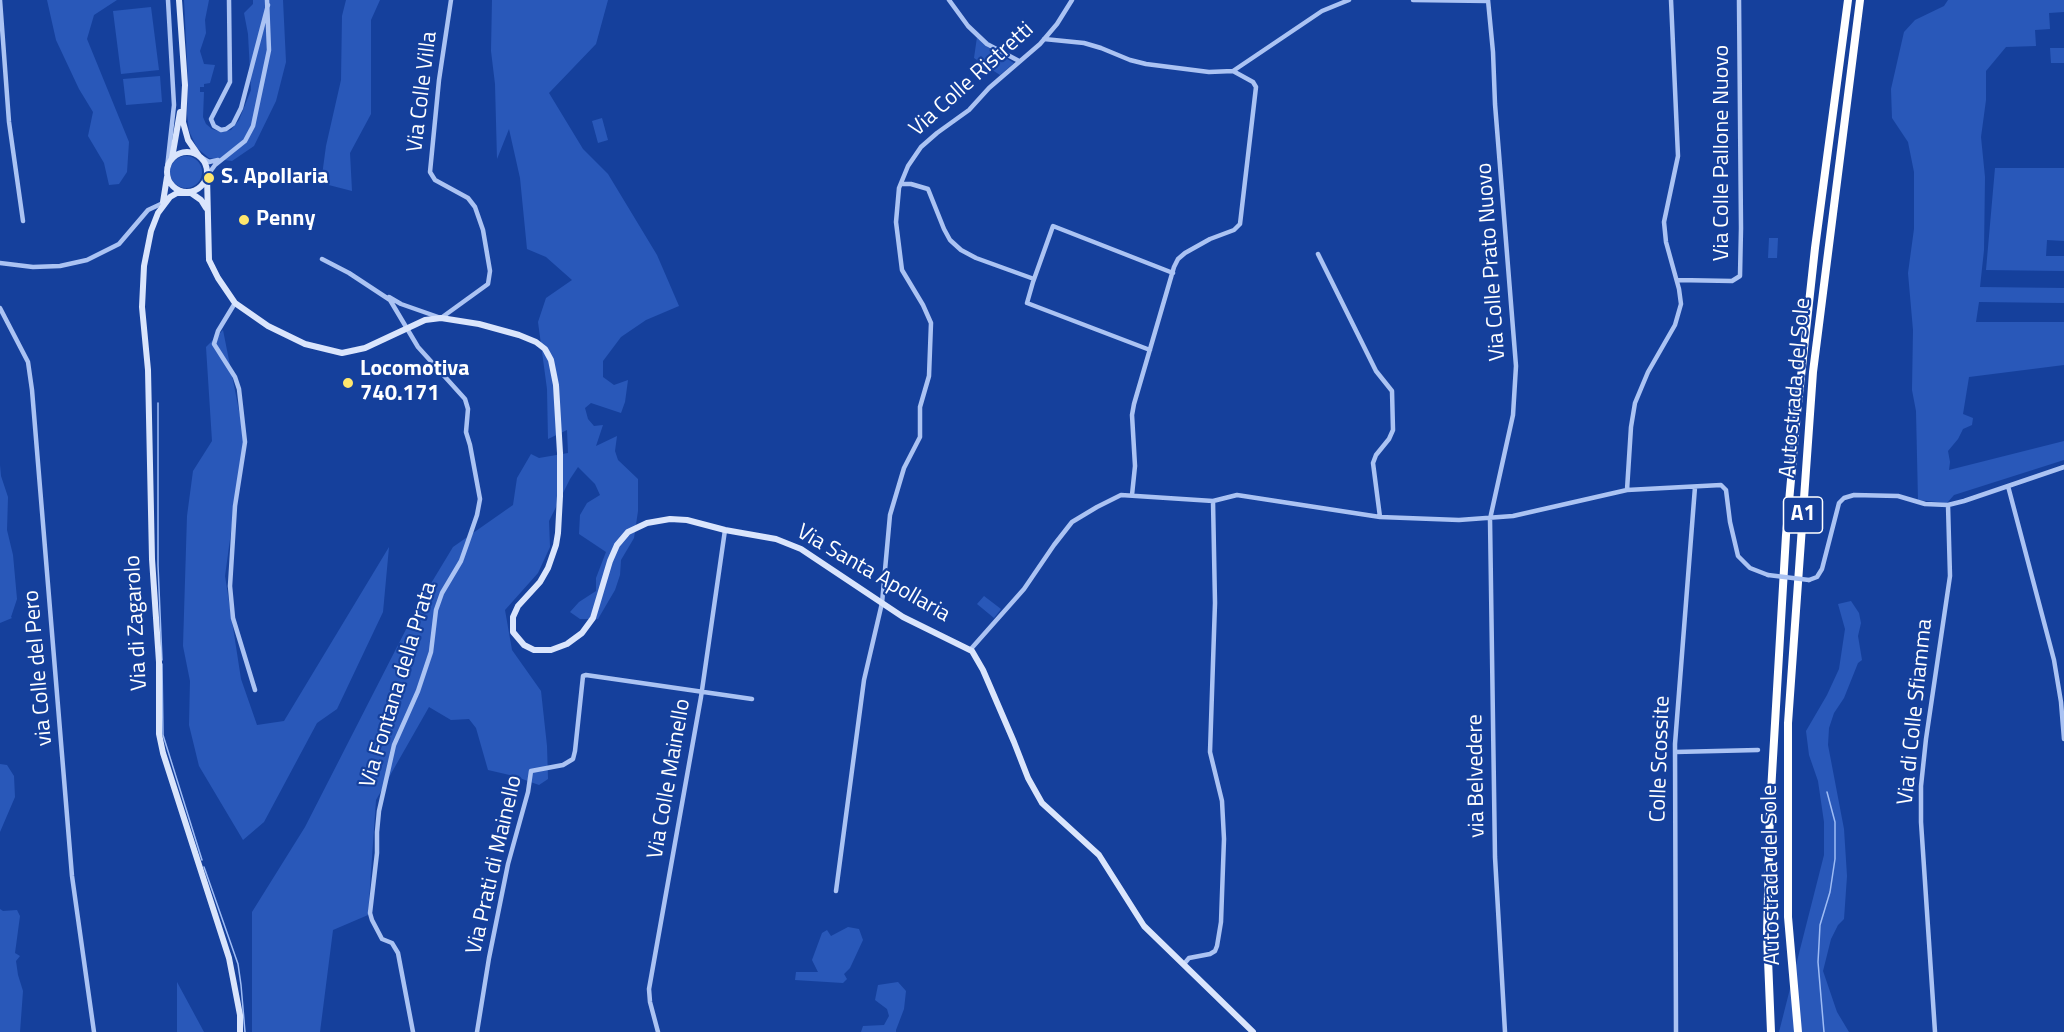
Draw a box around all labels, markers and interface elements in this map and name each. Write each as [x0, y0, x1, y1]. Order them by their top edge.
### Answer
street label: Via Colle Ristretti [904, 17, 1040, 143]
street label: Via Colle Villa [402, 30, 444, 154]
street label: Via Colle Pallone Nuovo [1710, 45, 1736, 261]
street label: Via Colle Prato Nuovo [1472, 162, 1512, 362]
place label: S. Apollaria [221, 165, 329, 191]
marker: S. Apollaria [202, 171, 216, 185]
place label: Penny [256, 207, 315, 233]
marker: Penny [237, 213, 251, 227]
street label: Autostrada del Sole [1775, 297, 1817, 479]
place label: Locomotiva 740.171 [360, 357, 469, 408]
marker: Locomotiva 740.171 [341, 376, 355, 390]
road number: A1 [1784, 497, 1822, 533]
street label: Via Santa Apollaria [792, 519, 954, 629]
street label: Via di Zagarolo [120, 555, 154, 691]
street label: Via Fontana della Prata [355, 579, 443, 791]
street label: via Colle del Pero [19, 589, 59, 747]
street label: Via di Colle Sfiamma [1893, 618, 1939, 806]
street label: Colle Scossite [1646, 695, 1676, 823]
street label: Via Colle Mainello [643, 697, 697, 861]
street label: via Belvedere [1463, 714, 1491, 838]
street label: Via Prati di Mainello [462, 773, 528, 957]
street label: Autostrada del Sole [1757, 784, 1787, 966]

